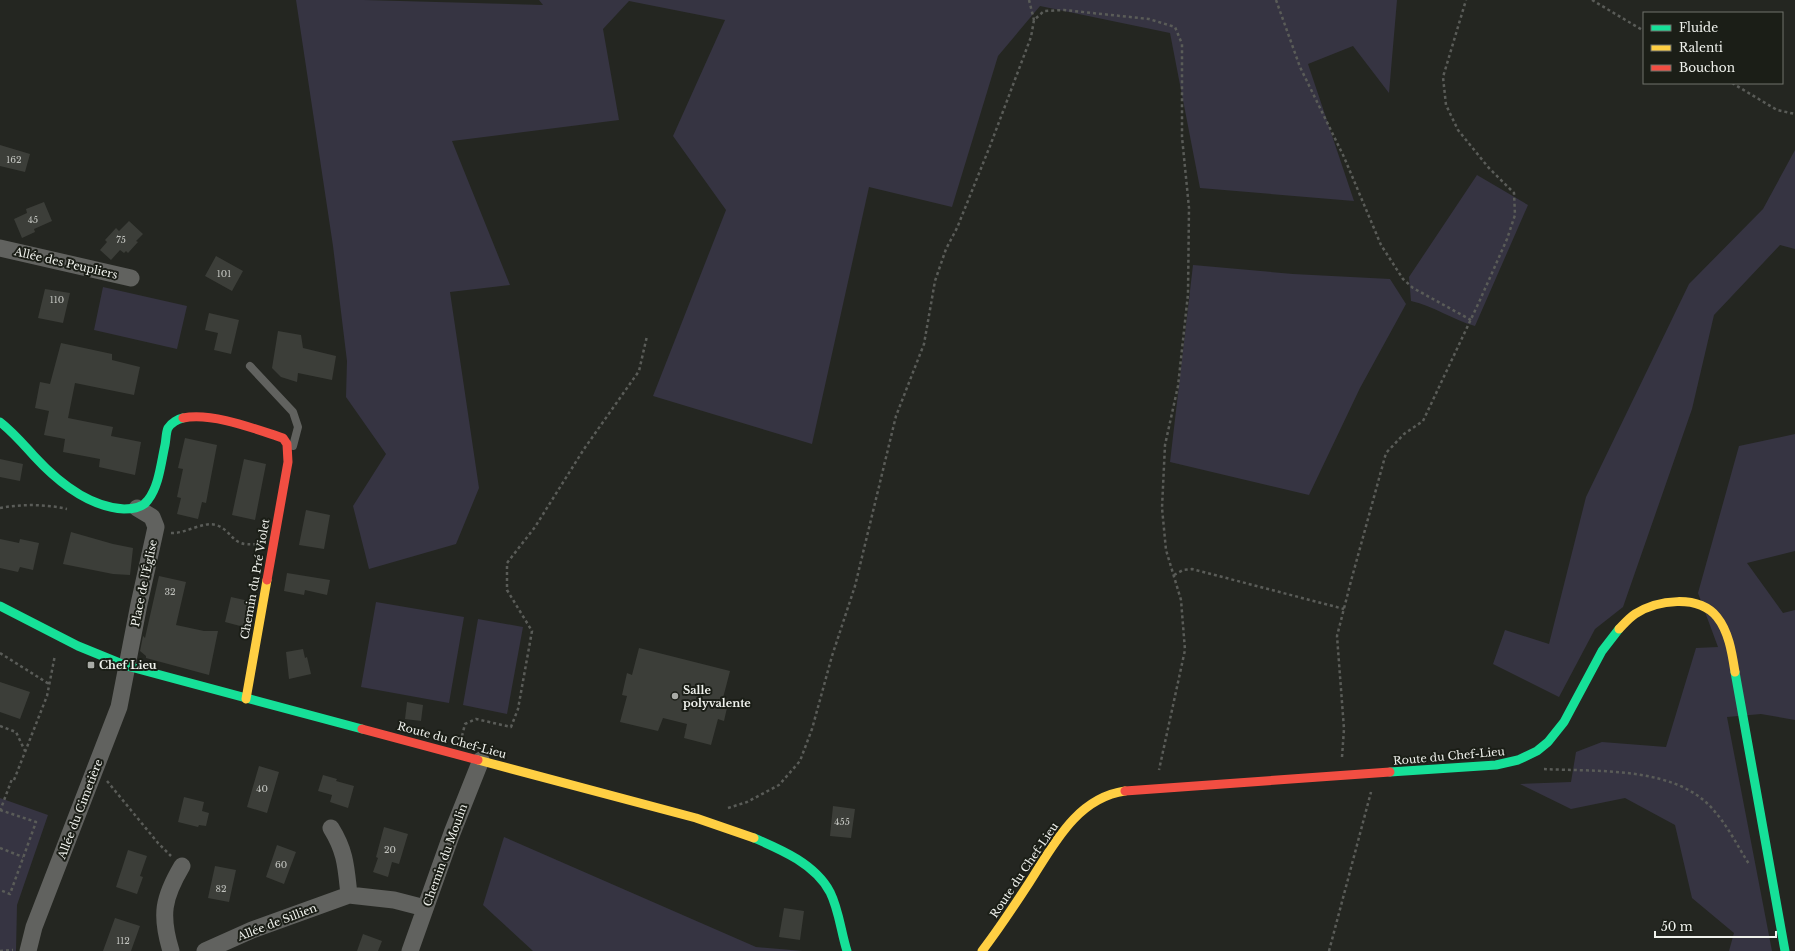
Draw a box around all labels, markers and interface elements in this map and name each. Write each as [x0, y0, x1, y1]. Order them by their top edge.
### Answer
legend [1643, 12, 1783, 84]
text: Fluide [1679, 20, 1718, 35]
text: Ralenti [1679, 40, 1723, 55]
text: Bouchon [1679, 60, 1735, 75]
house number: 162 [6, 154, 22, 165]
house number: 45 [28, 214, 38, 225]
house number: 75 [116, 234, 126, 245]
street label: Allée des Peupliers [12, 244, 119, 282]
house number: 101 [217, 268, 231, 279]
house number: 110 [50, 294, 64, 305]
street label: Chemin du Pré Violet [238, 517, 273, 640]
street label: Place de l'Église [128, 538, 160, 628]
house number: 32 [164, 586, 176, 597]
place label: Chef Lieu [99, 658, 157, 672]
marker: Chef Lieu [86, 660, 96, 670]
place label: Salle polyvalente [683, 683, 751, 710]
marker: Salle polyvalente [670, 691, 680, 701]
street label: Route du Chef-Lieu [396, 719, 509, 761]
street label: Route du Chef-Lieu [1393, 744, 1506, 768]
street label: Allée du Cimetière [54, 757, 105, 862]
house number: 40 [256, 783, 268, 794]
street label: Chemin du Moulin [420, 801, 470, 908]
house number: 455 [834, 816, 850, 827]
street label: Route du Chef-Lieu [987, 819, 1061, 920]
house number: 20 [384, 844, 396, 855]
house number: 60 [275, 859, 287, 870]
house number: 82 [216, 883, 227, 894]
street label: Allée de Sillien [234, 900, 319, 944]
scale bar [1655, 913, 1776, 939]
text: 50 m [1661, 919, 1693, 934]
house number: 112 [116, 935, 130, 946]

